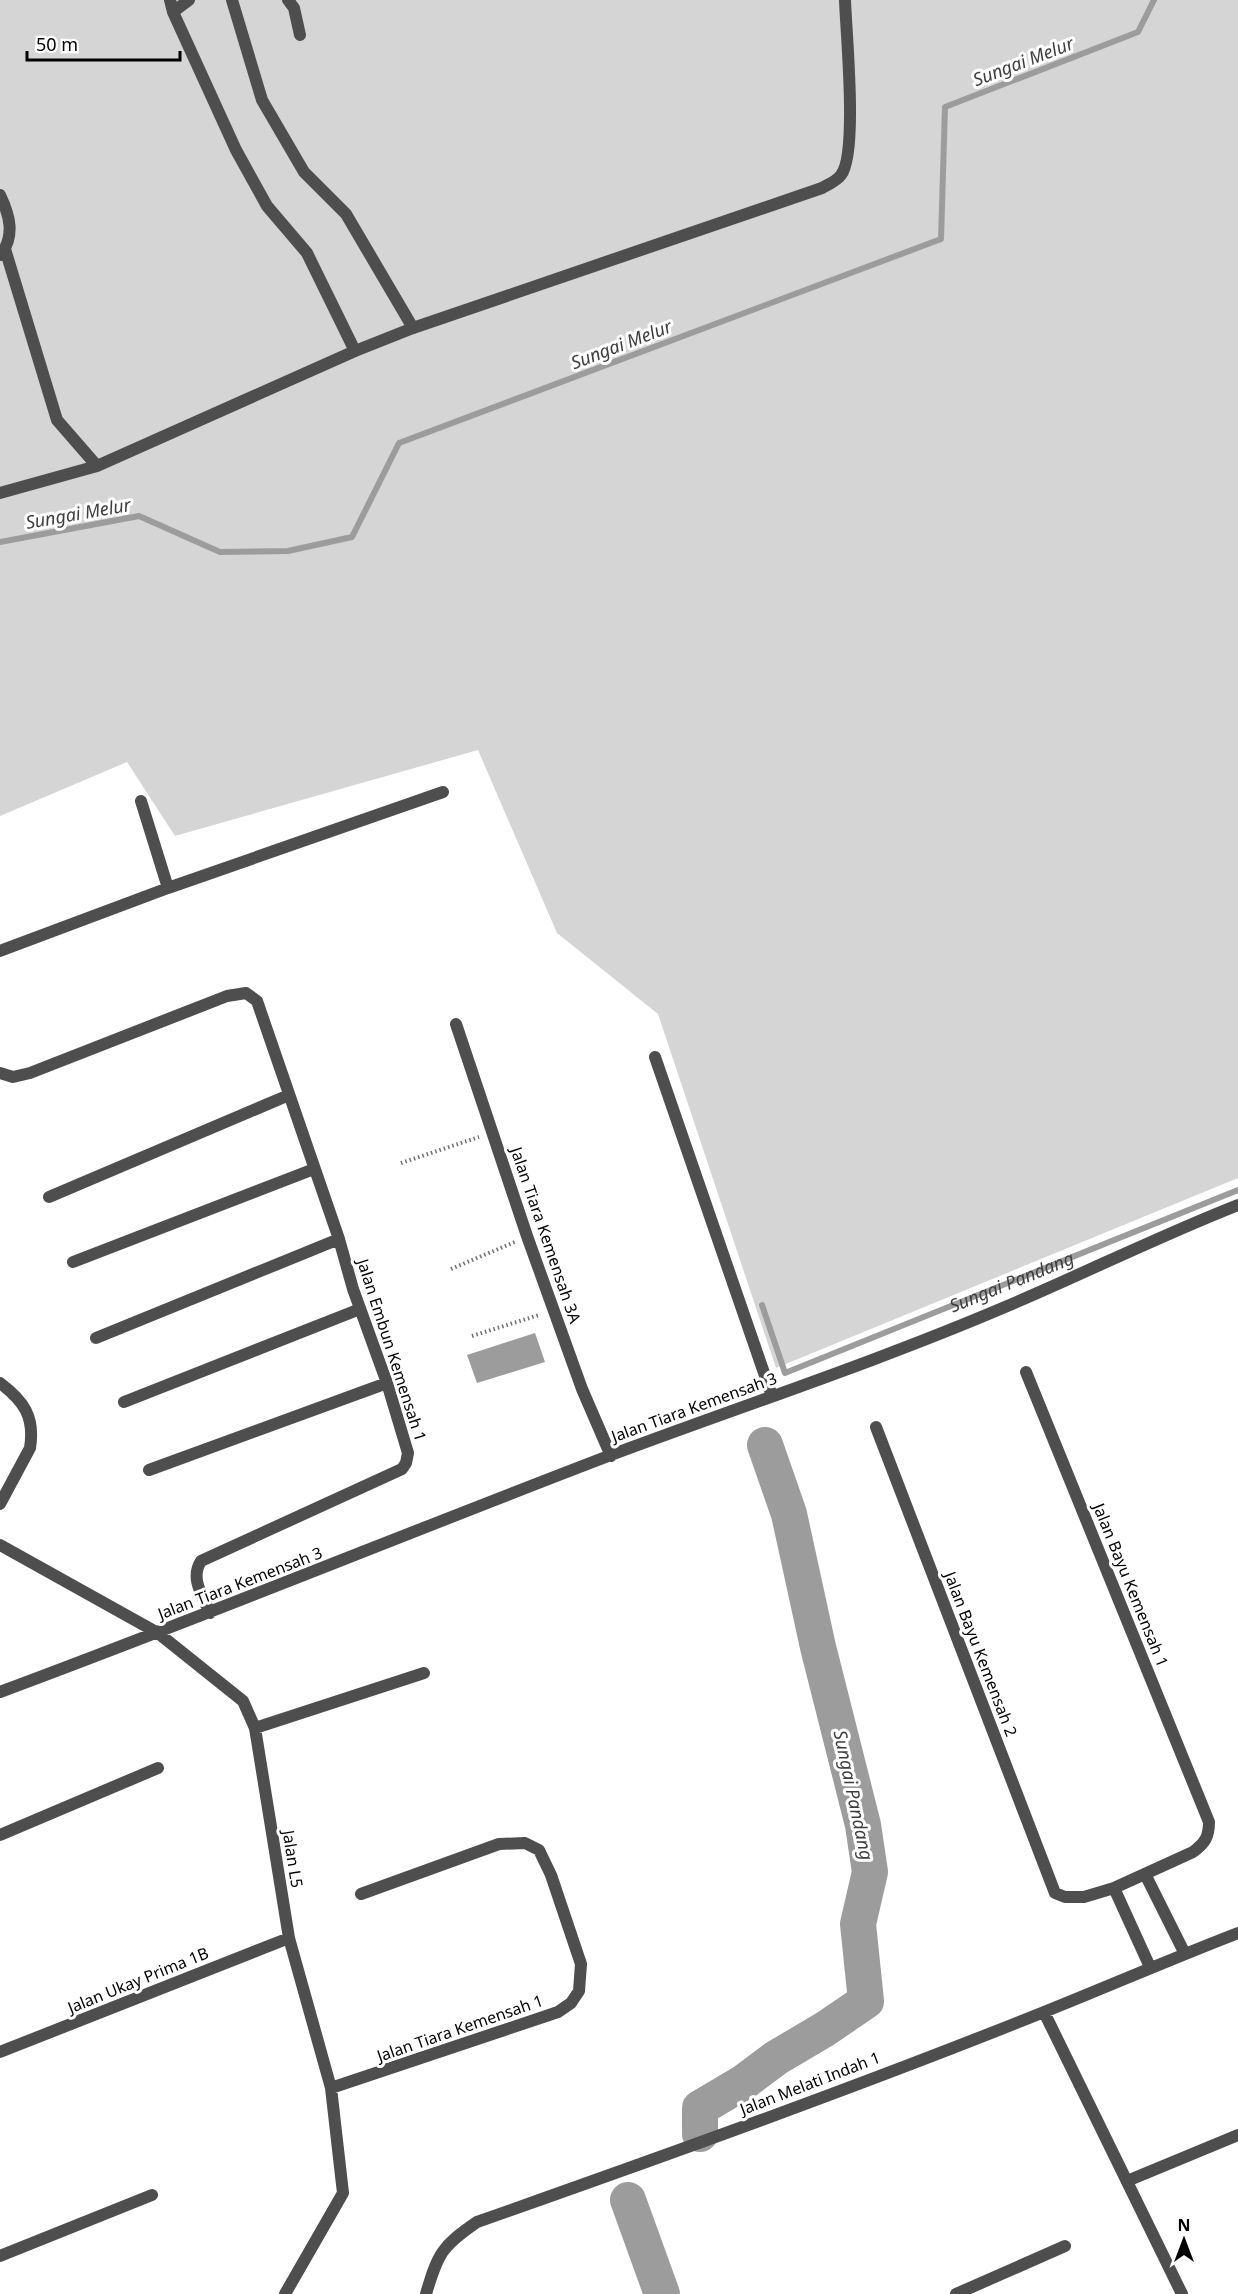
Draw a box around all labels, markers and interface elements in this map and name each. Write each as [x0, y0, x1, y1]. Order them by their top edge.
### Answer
scale bar [27, 24, 180, 62]
water label: Sungai Melur [969, 30, 1078, 91]
text: 50 m [36, 32, 78, 56]
water label: Sungai Melur [567, 313, 676, 374]
water label: Sungai Melur [24, 492, 133, 534]
street label: Jalan Tiara Kemensah 3A [505, 1142, 587, 1327]
water label: Sungai Pandang [946, 1246, 1077, 1317]
street label: Jalan Embun Kemensah 1 [351, 1254, 432, 1444]
street label: Jalan Tiara Kemensah 3 [606, 1367, 780, 1448]
street label: Jalan Bayu Kemensah 1 [1087, 1498, 1174, 1670]
street label: Jalan Tiara Kemensah 3 [153, 1541, 325, 1625]
street label: Jalan Bayu Kemensah 2 [939, 1567, 1023, 1740]
water label: Sungai Pandang [829, 1728, 879, 1862]
street label: Jalan L5 [277, 1827, 308, 1889]
street label: Jalan Ukay Prima 1B [62, 1942, 212, 2019]
street label: Jalan Tiara Kemensah 1 [372, 1989, 546, 2067]
street label: Jalan Melati Indah 1 [735, 2046, 883, 2121]
north arrow [1154, 2210, 1214, 2270]
text: N [1177, 2214, 1191, 2236]

